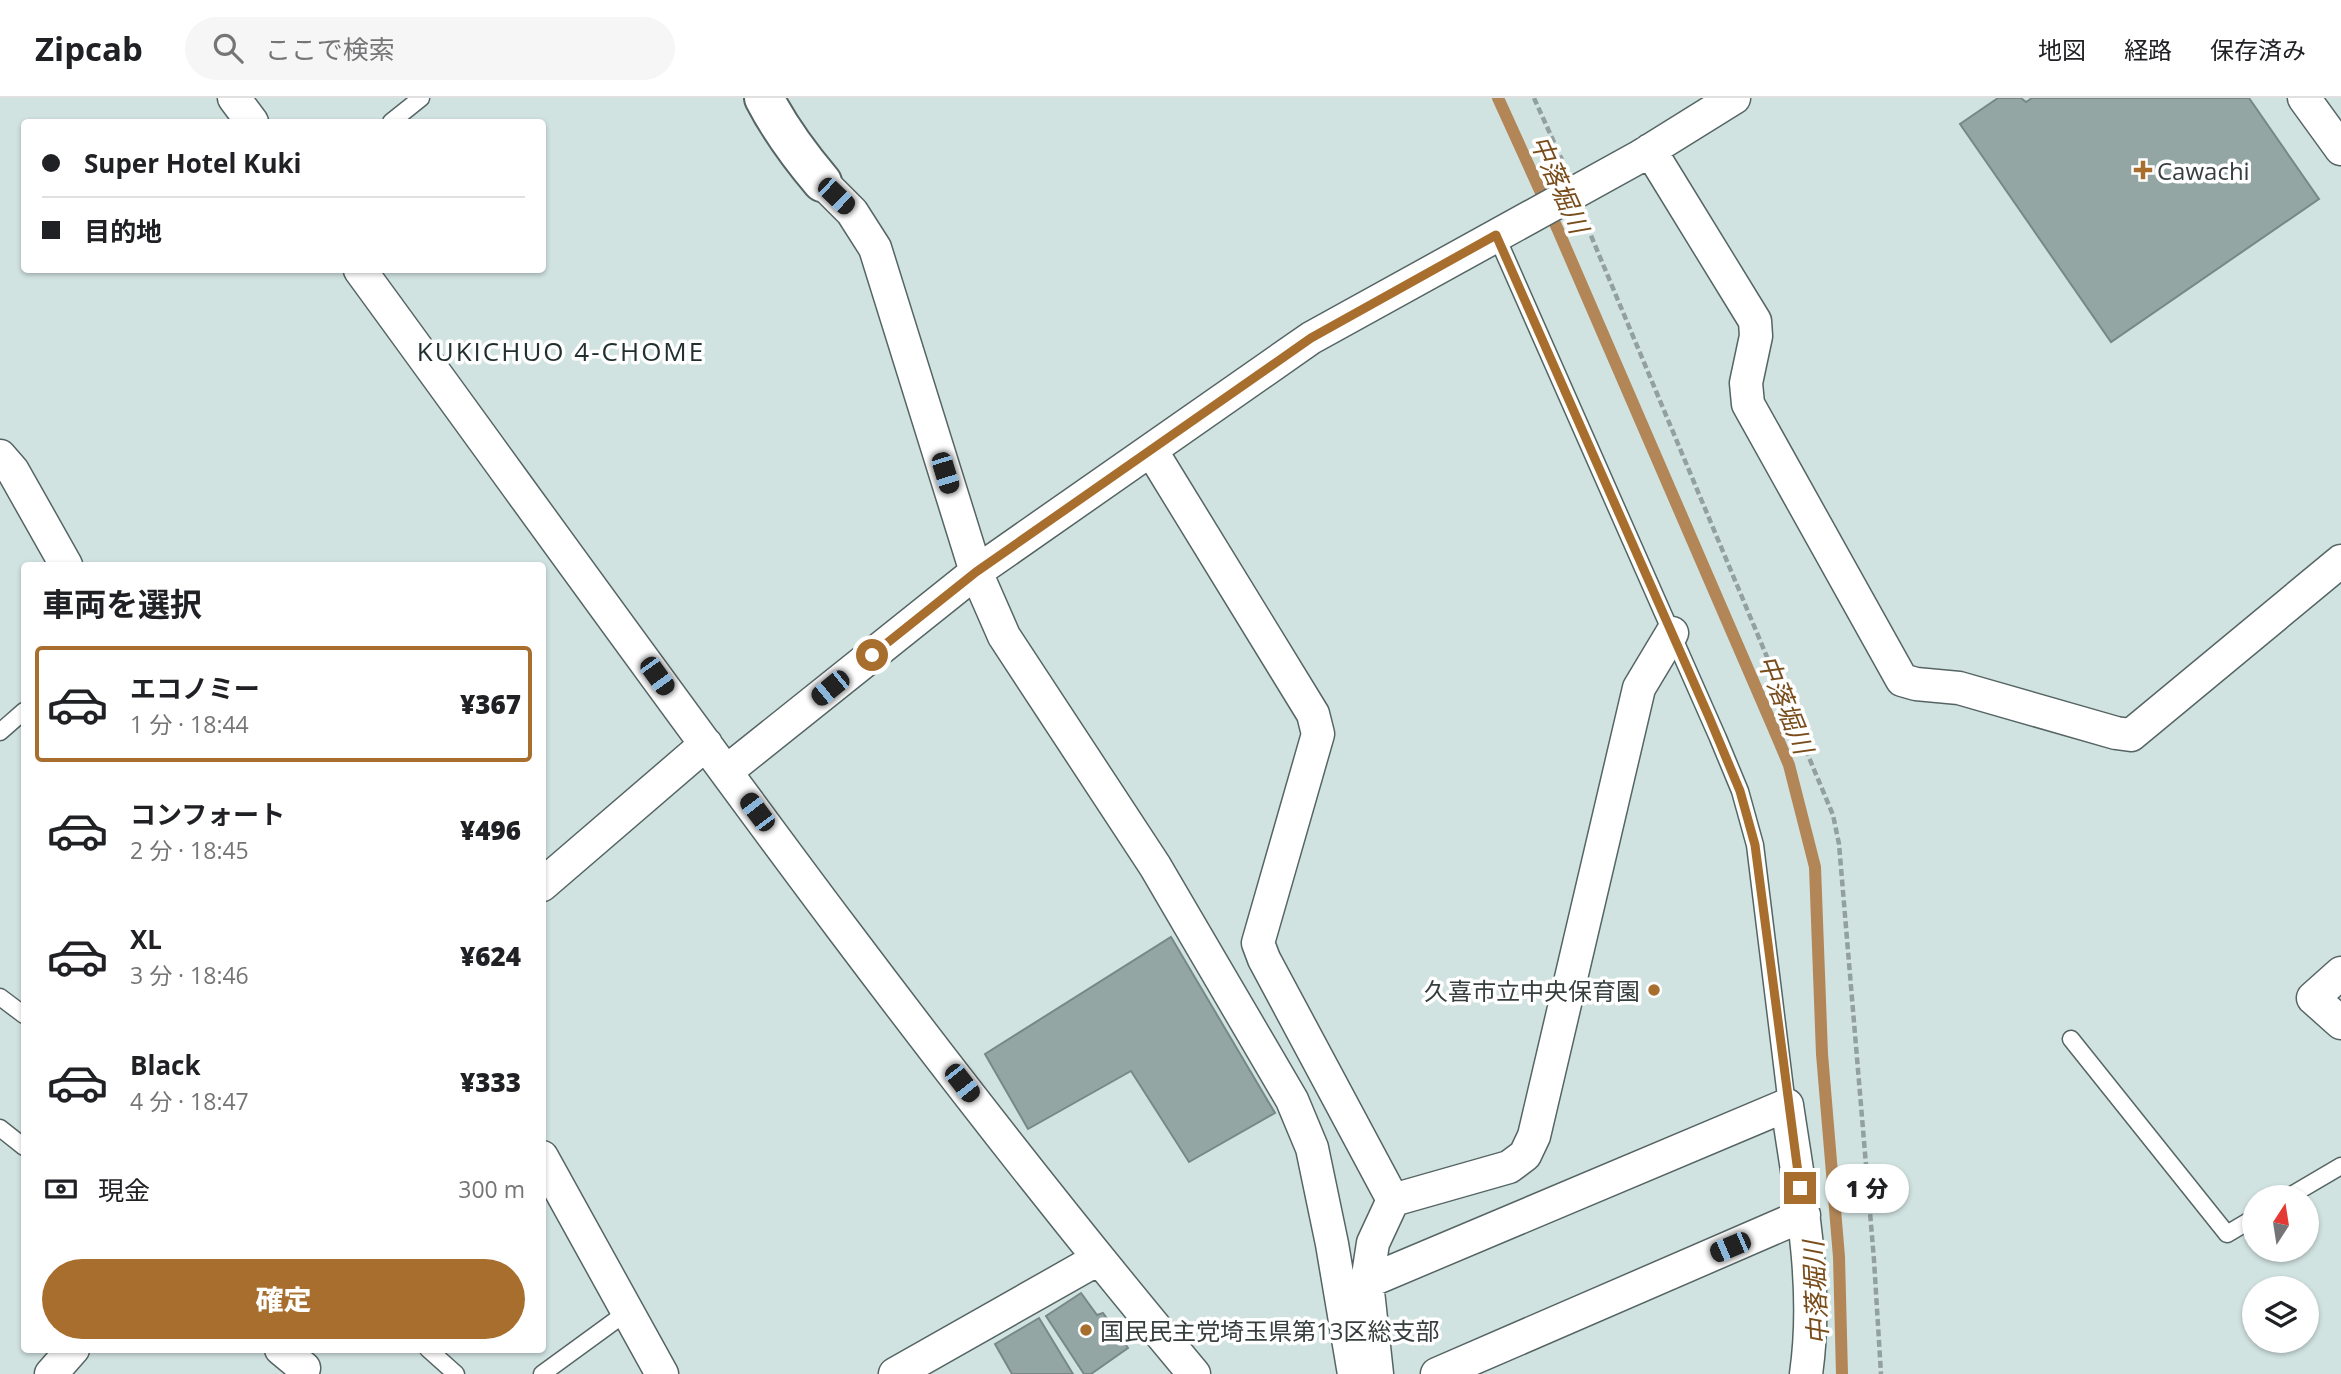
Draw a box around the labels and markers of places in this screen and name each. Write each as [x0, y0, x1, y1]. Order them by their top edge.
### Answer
place label: Cawachi [2157, 154, 2250, 187]
marker: Cawachi [2135, 162, 2151, 178]
place label: 久喜市立中央保育園 [1424, 974, 1640, 1007]
marker: 久喜市立中央保育園 [1646, 982, 1662, 998]
place label: 国民民主党埼玉県第13区総支部 [1100, 1314, 1439, 1347]
marker: 国民民主党埼玉県第13区総支部 [1078, 1322, 1094, 1338]

